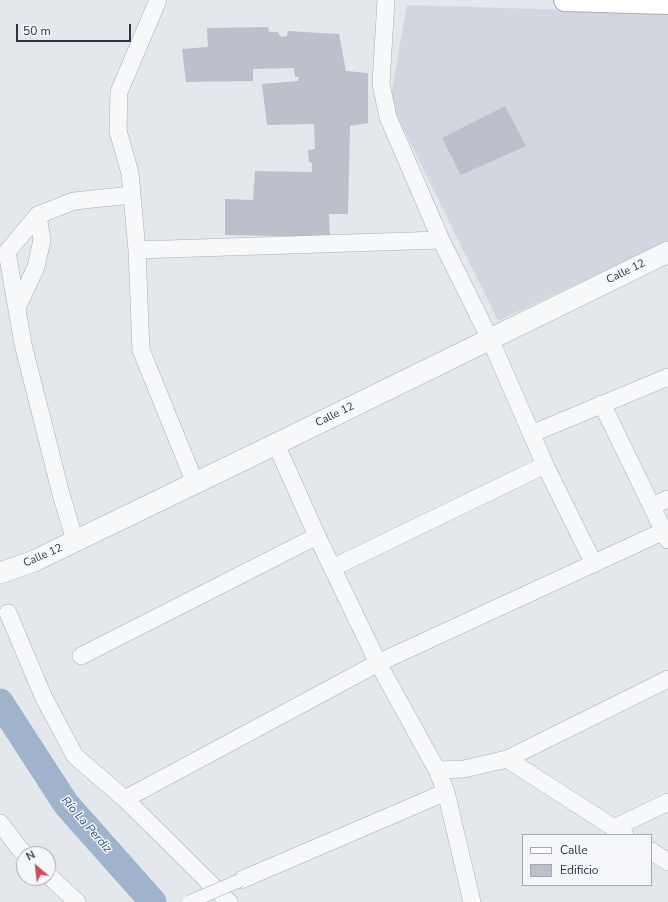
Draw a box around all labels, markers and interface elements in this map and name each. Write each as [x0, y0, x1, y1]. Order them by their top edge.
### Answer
scale bar [18, 16, 133, 42]
text: 50 m [23, 23, 51, 39]
street label: Calle 12 [605, 257, 647, 287]
street label: Calle 12 [314, 400, 356, 430]
street label: Calle 12 [21, 542, 65, 570]
water label: Río La Perdiz [58, 794, 114, 856]
legend [522, 834, 652, 886]
text: Calle [560, 842, 588, 858]
north arrow [16, 846, 56, 886]
text: N [23, 847, 38, 864]
text: Edificio [560, 862, 598, 878]

